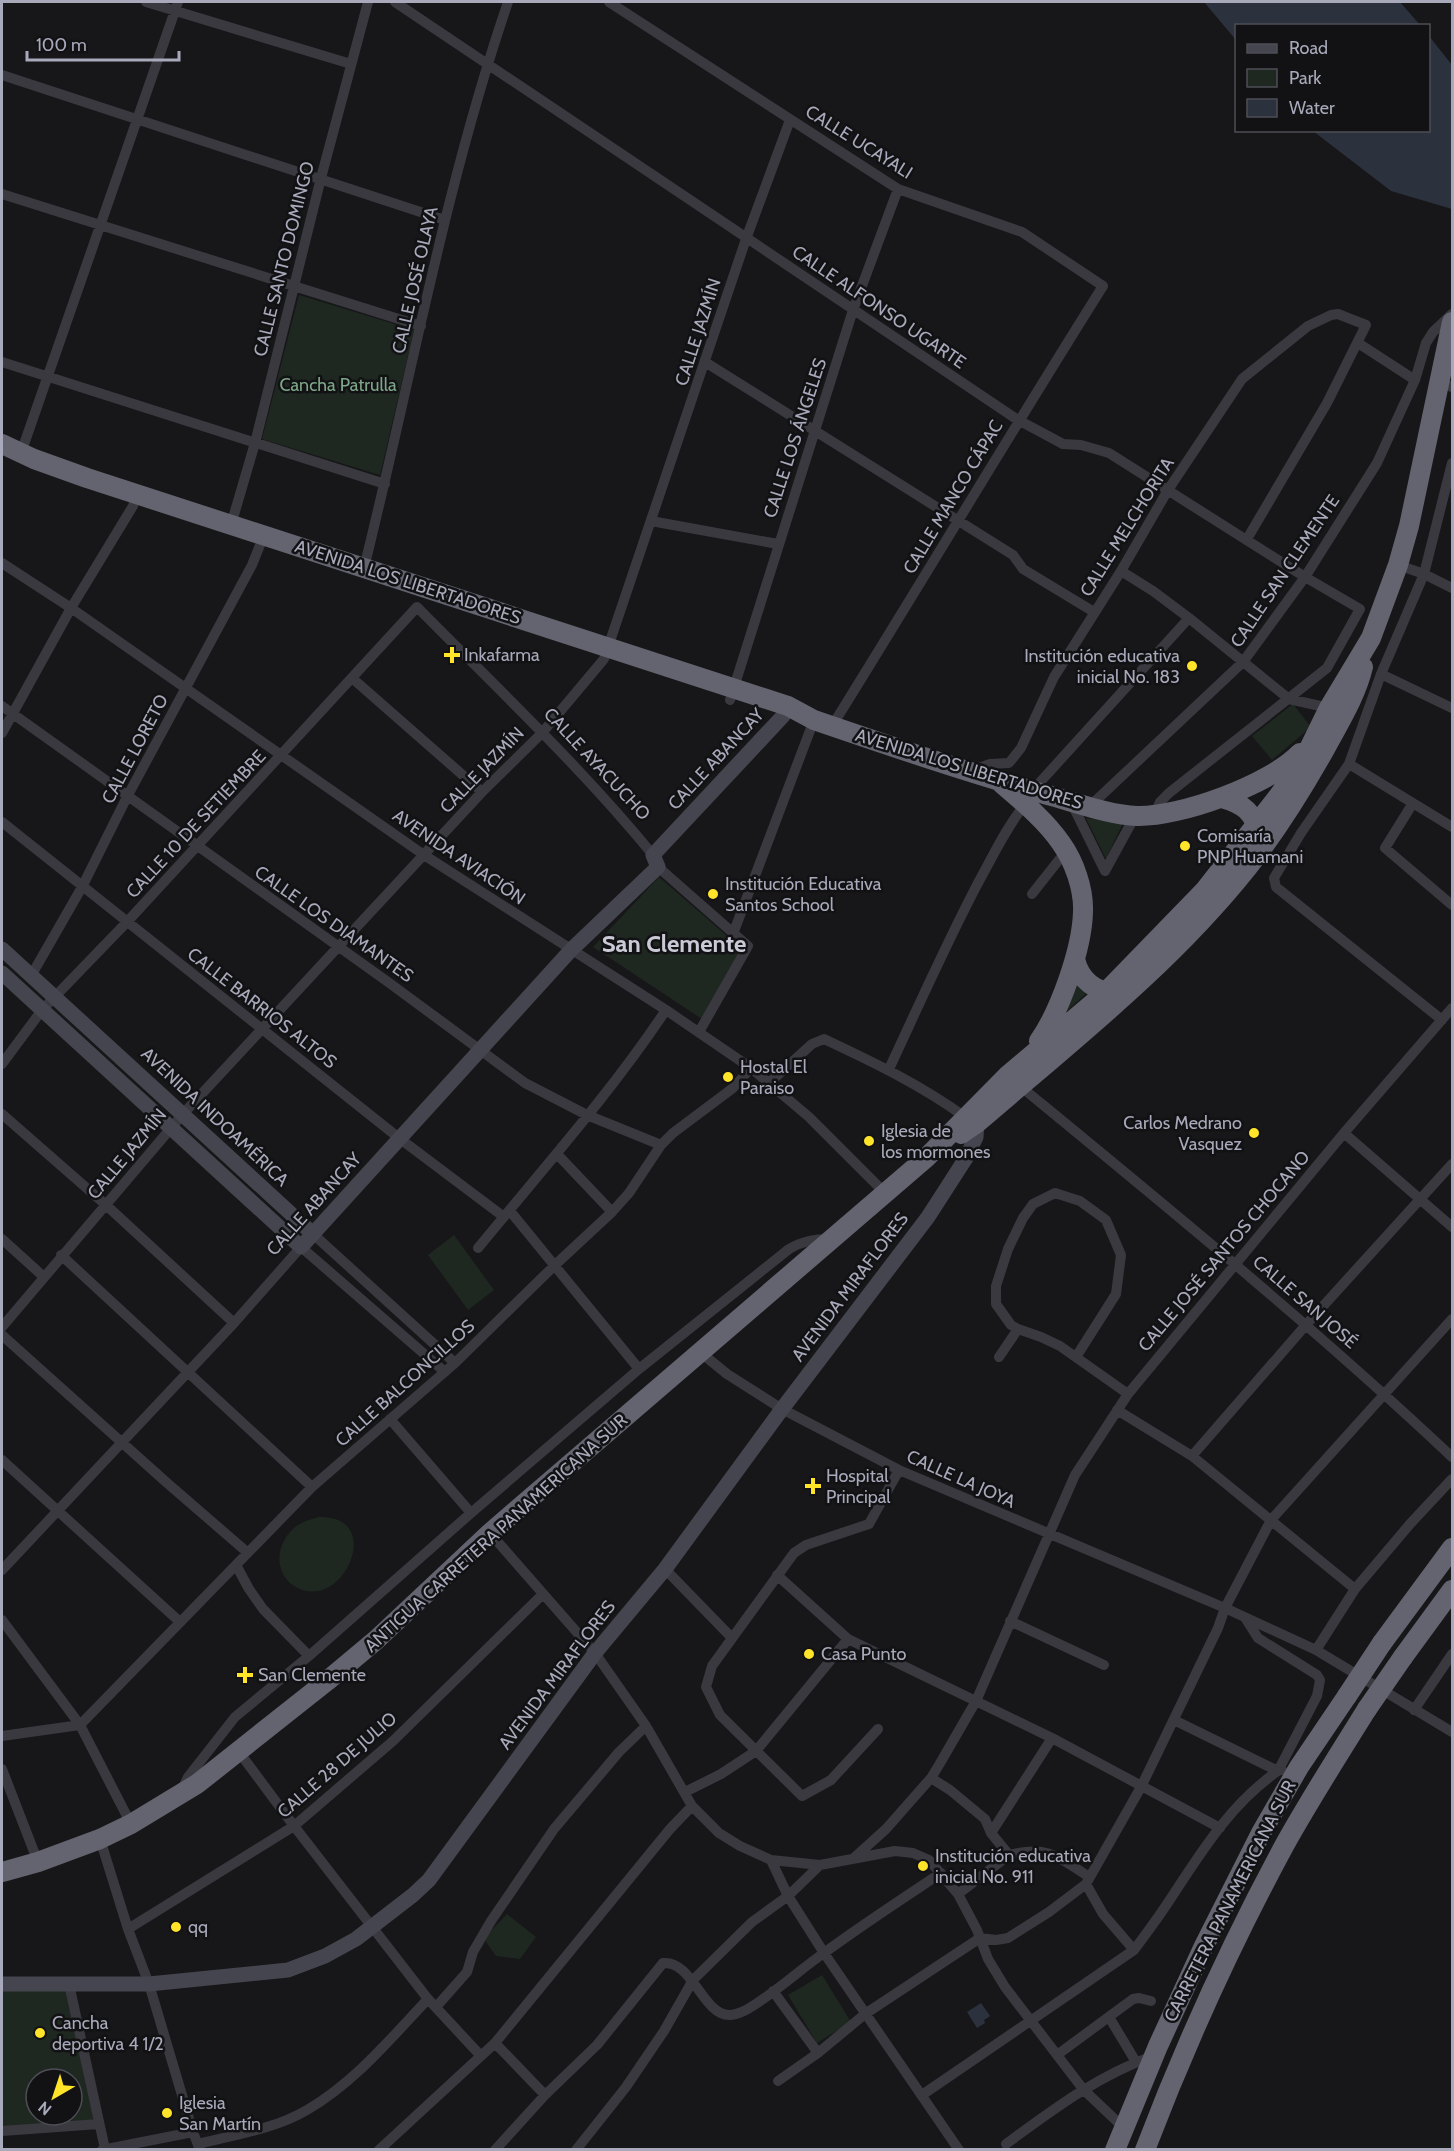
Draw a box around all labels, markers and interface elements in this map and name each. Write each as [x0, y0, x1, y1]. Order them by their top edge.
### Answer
scale bar [27, 24, 178, 62]
legend [1235, 24, 1430, 132]
text: 100 m [36, 34, 87, 56]
text: Road [1289, 37, 1328, 59]
text: Park [1289, 67, 1322, 89]
text: Water [1289, 97, 1335, 119]
street label: CALLE UCAYALI [801, 100, 917, 184]
street label: CALLE SANTO DOMINGO [249, 159, 319, 359]
street label: CALLE JOSÉ OLAYA [387, 204, 443, 356]
street label: CALLE ALFONSO UGARTE [788, 241, 970, 373]
street label: CALLE JAZMÍN [670, 276, 726, 388]
street label: CALLE LOS ÁNGELES [759, 355, 831, 521]
park label: Cancha Patrulla [279, 374, 397, 396]
street label: CALLE MANCO CÁPAC [898, 416, 1008, 578]
street label: CALLE MELCHORITA [1075, 453, 1179, 601]
street label: CALLE SAN CLEMENTE [1226, 490, 1344, 652]
street label: AVENIDA LOS LIBERTADORES [292, 535, 524, 629]
place label: Inkafarma [464, 644, 540, 666]
place label: Institución educativa inicial No. 183 [1024, 645, 1180, 688]
marker: Inkafarma [445, 648, 459, 662]
marker: Institución educativa inicial No. 183 [1185, 659, 1199, 673]
street label: CALLE LORETO [97, 691, 173, 807]
street label: CALLE AYACUCHO [539, 703, 655, 825]
street label: CALLE ABANCAY [663, 703, 769, 814]
street label: CALLE JAZMÍN [435, 722, 529, 818]
street label: AVENIDA LOS LIBERTADORES [853, 724, 1085, 814]
street label: CALLE 10 DE SETIEMBRE [122, 745, 270, 903]
street label: AVENIDA AVIACIÓN [388, 804, 530, 910]
place label: Comisaría PNP Huamani [1197, 825, 1303, 868]
marker: Comisaría PNP Huamani [1178, 839, 1192, 853]
street label: CALLE LOS DIAMANTES [250, 861, 418, 987]
place label: Institución Educativa Santos School [725, 873, 882, 916]
marker: Institución Educativa Santos School [706, 887, 720, 901]
district label: San Clemente [602, 929, 746, 958]
street label: CALLE BARRIOS ALTOS [183, 943, 341, 1073]
street label: AVENIDA INDOAMÉRICA [137, 1043, 293, 1191]
place label: Hostal El Paraiso [740, 1056, 808, 1099]
marker: Hostal El Paraiso [721, 1070, 735, 1084]
street label: CALLE JAZMÍN [83, 1104, 171, 1204]
place label: Carlos Medrano Vasquez [1123, 1112, 1243, 1155]
place label: Iglesia de los mormones [881, 1120, 990, 1163]
marker: Carlos Medrano Vasquez [1247, 1126, 1261, 1140]
marker: Iglesia de los mormones [862, 1134, 876, 1148]
street label: CALLE JOSÉ SANTOS CHOCANO [1133, 1146, 1315, 1356]
street label: CALLE ABANCAY [262, 1147, 367, 1260]
street label: AVENIDA MIRAFLORES [787, 1208, 913, 1366]
street label: CALLE SAN JOSÉ [1248, 1251, 1362, 1353]
street label: CALLE BALCONCILLOS [331, 1315, 479, 1451]
street label: ANTIGUA CARRETERA PANAMERICANA SUR [360, 1409, 632, 1657]
street label: CALLE LA JOYA [903, 1445, 1019, 1513]
place label: Hospital Principal [826, 1465, 891, 1508]
marker: Hospital Principal [804, 1477, 822, 1495]
street label: AVENIDA MIRAFLORES [494, 1596, 620, 1754]
place label: Casa Punto [821, 1643, 906, 1665]
marker: Casa Punto [802, 1647, 816, 1661]
place label: San Clemente [258, 1664, 366, 1686]
marker: San Clemente [236, 1666, 254, 1684]
street label: CALLE 28 DE JULIO [273, 1707, 401, 1823]
street label: CARRETERA PANAMERICANA SUR [1159, 1776, 1301, 2025]
place label: Institución educativa inicial No. 911 [935, 1845, 1091, 1888]
marker: Institución educativa inicial No. 911 [916, 1859, 930, 1873]
place label: qq [188, 1916, 208, 1938]
marker: qq [169, 1920, 183, 1934]
place label: Cancha deportiva 4 1/2 [52, 2012, 164, 2055]
marker: Cancha deportiva 4 1/2 [33, 2026, 47, 2040]
north arrow [24, 2067, 84, 2127]
place label: Iglesia San Martín [179, 2092, 261, 2135]
text: N [35, 2097, 55, 2119]
marker: Iglesia San Martín [160, 2106, 174, 2120]

